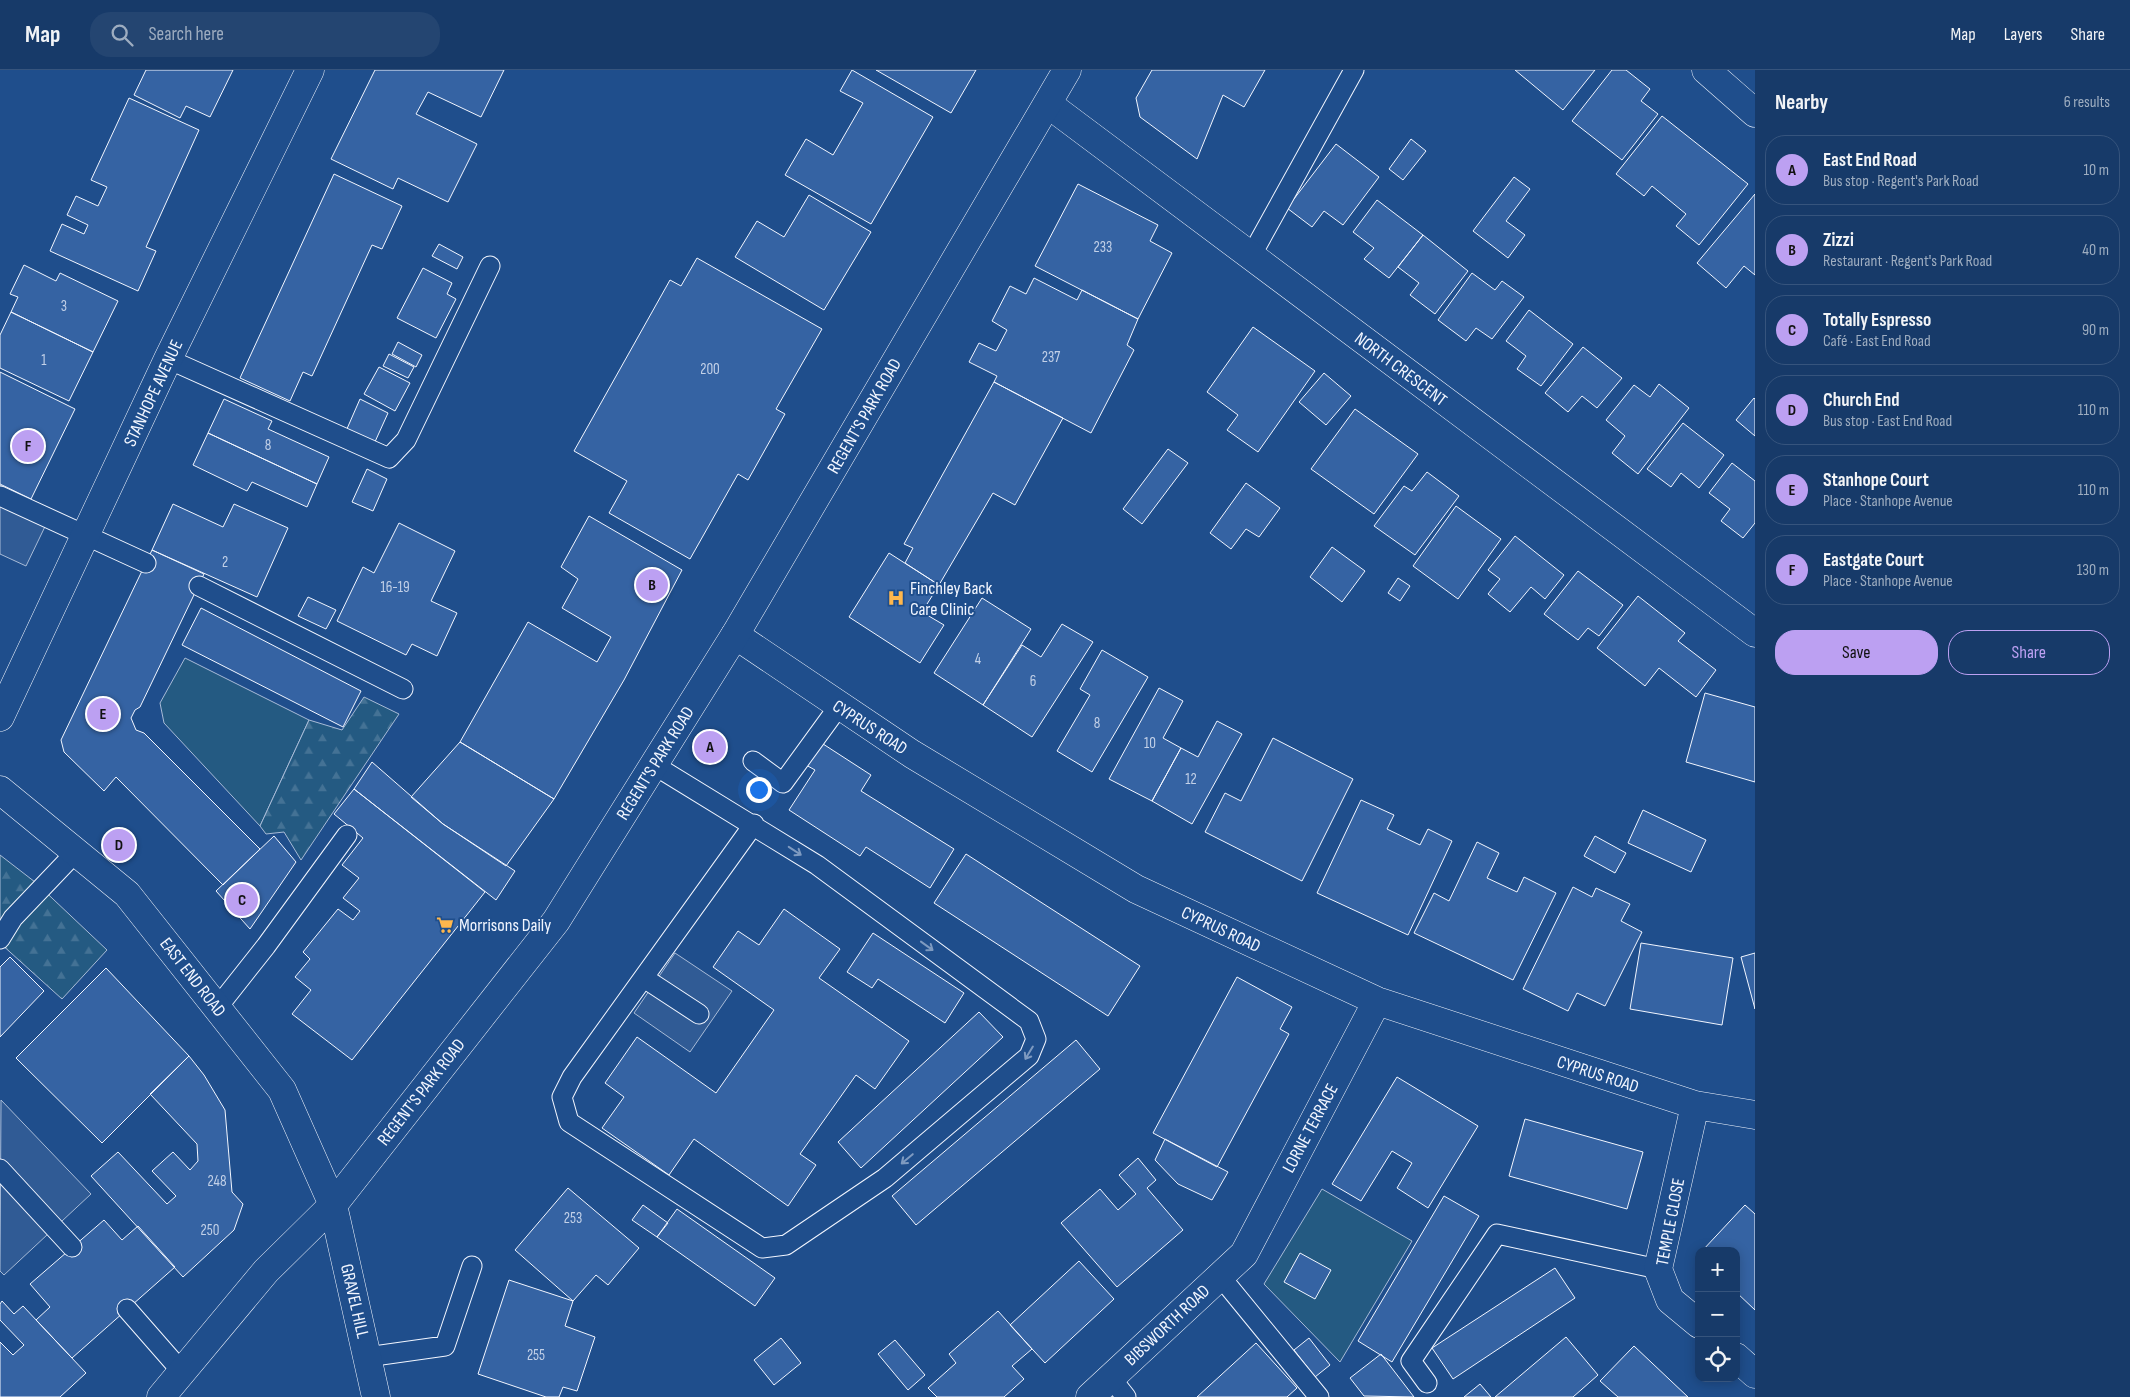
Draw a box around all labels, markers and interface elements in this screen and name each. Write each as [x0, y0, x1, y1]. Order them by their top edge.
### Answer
search box [90, 12, 440, 57]
text: Map [25, 20, 60, 49]
icon: search [108, 21, 136, 49]
text: Search here [148, 23, 224, 46]
text: Map [1951, 24, 1976, 45]
text: Layers [2004, 24, 2043, 45]
text: Share [2071, 24, 2105, 45]
text: Nearby [1775, 90, 1828, 115]
text: 6 results [2064, 93, 2110, 112]
text: East End Road [1823, 149, 1917, 172]
text: A [1788, 161, 1796, 180]
text: 10 m [2083, 161, 2109, 180]
text: Bus stop · Regent's Park Road [1823, 172, 1979, 191]
text: Zizzi [1823, 229, 1854, 252]
house number: 233 [1094, 238, 1112, 257]
text: B [1788, 241, 1796, 260]
text: 40 m [2082, 241, 2109, 260]
text: Restaurant · Regent's Park Road [1823, 252, 1992, 271]
house number: 3 [61, 297, 67, 316]
text: Totally Espresso [1823, 309, 1931, 332]
text: C [1788, 321, 1796, 340]
text: 90 m [2082, 321, 2109, 340]
street label: NORTH CRESCENT [1350, 328, 1451, 411]
text: Café · East End Road [1823, 332, 1931, 351]
street label: STANHOPE AVENUE [120, 337, 187, 450]
house number: 237 [1042, 348, 1060, 367]
house number: 1 [41, 351, 47, 370]
street label: REGENT'S PARK ROAD [823, 355, 906, 478]
house number: 200 [700, 360, 720, 379]
text: Church End [1823, 389, 1900, 412]
text: D [1788, 401, 1796, 420]
text: 110 m [2078, 401, 2109, 420]
text: Bus stop · East End Road [1823, 412, 1952, 431]
pin: F [12, 427, 44, 465]
house number: 8 [265, 436, 271, 455]
text: Stanhope Court [1823, 469, 1929, 492]
text: E [1789, 481, 1795, 500]
text: 110 m [2078, 481, 2109, 500]
text: Place · Stanhope Avenue [1823, 492, 1953, 511]
text: Eastgate Court [1823, 549, 1924, 572]
house number: 2 [222, 553, 228, 572]
text: F [1789, 561, 1795, 580]
text: 130 m [2077, 561, 2109, 580]
pin: B [636, 566, 668, 604]
text: Place · Stanhope Avenue [1823, 572, 1953, 591]
house number: 16-19 [380, 578, 410, 597]
place label: Finchley Back Care Clinic [910, 578, 993, 620]
hospital icon: Finchley Back Care Clinic [886, 588, 906, 608]
button: Save [1775, 630, 1938, 675]
button: Share [1948, 630, 2110, 675]
house number: 4 [975, 650, 981, 669]
house number: 6 [1030, 672, 1036, 691]
pin: E [87, 695, 119, 733]
street label: CYPRUS ROAD [828, 696, 911, 759]
street label: REGENT'S PARK ROAD [612, 703, 699, 824]
house number: 8 [1094, 714, 1100, 733]
pin: A [694, 728, 726, 766]
house number: 10 [1144, 734, 1156, 753]
house number: 12 [1185, 770, 1197, 789]
your location [746, 777, 772, 803]
pin: D [103, 826, 135, 864]
one-way arrow [787, 846, 801, 856]
pin: C [226, 881, 258, 919]
street label: CYPRUS ROAD [1178, 902, 1264, 957]
supermarket icon: Morrisons Daily [435, 915, 455, 935]
place label: Morrisons Daily [459, 915, 551, 936]
street label: EAST END ROAD [155, 934, 230, 1021]
one-way arrow [920, 940, 933, 951]
street label: REGENT'S PARK ROAD [373, 1035, 470, 1150]
one-way arrow [1024, 1045, 1034, 1060]
street label: CYPRUS ROAD [1554, 1051, 1641, 1098]
street label: LORNE TERRACE [1278, 1080, 1343, 1176]
one-way arrow [901, 1154, 914, 1165]
house number: 248 [208, 1172, 226, 1191]
street label: TEMPLE CLOSE [1652, 1176, 1689, 1268]
house number: 253 [564, 1209, 582, 1228]
house number: 250 [201, 1221, 219, 1240]
map controls [1695, 1247, 1740, 1382]
button: + [1695, 1247, 1740, 1292]
street label: GRAVEL HILL [336, 1262, 373, 1341]
street label: BIBSWORTH ROAD [1120, 1281, 1214, 1370]
button: − [1695, 1292, 1740, 1337]
button: locate [1695, 1337, 1740, 1382]
house number: 255 [527, 1346, 545, 1365]

